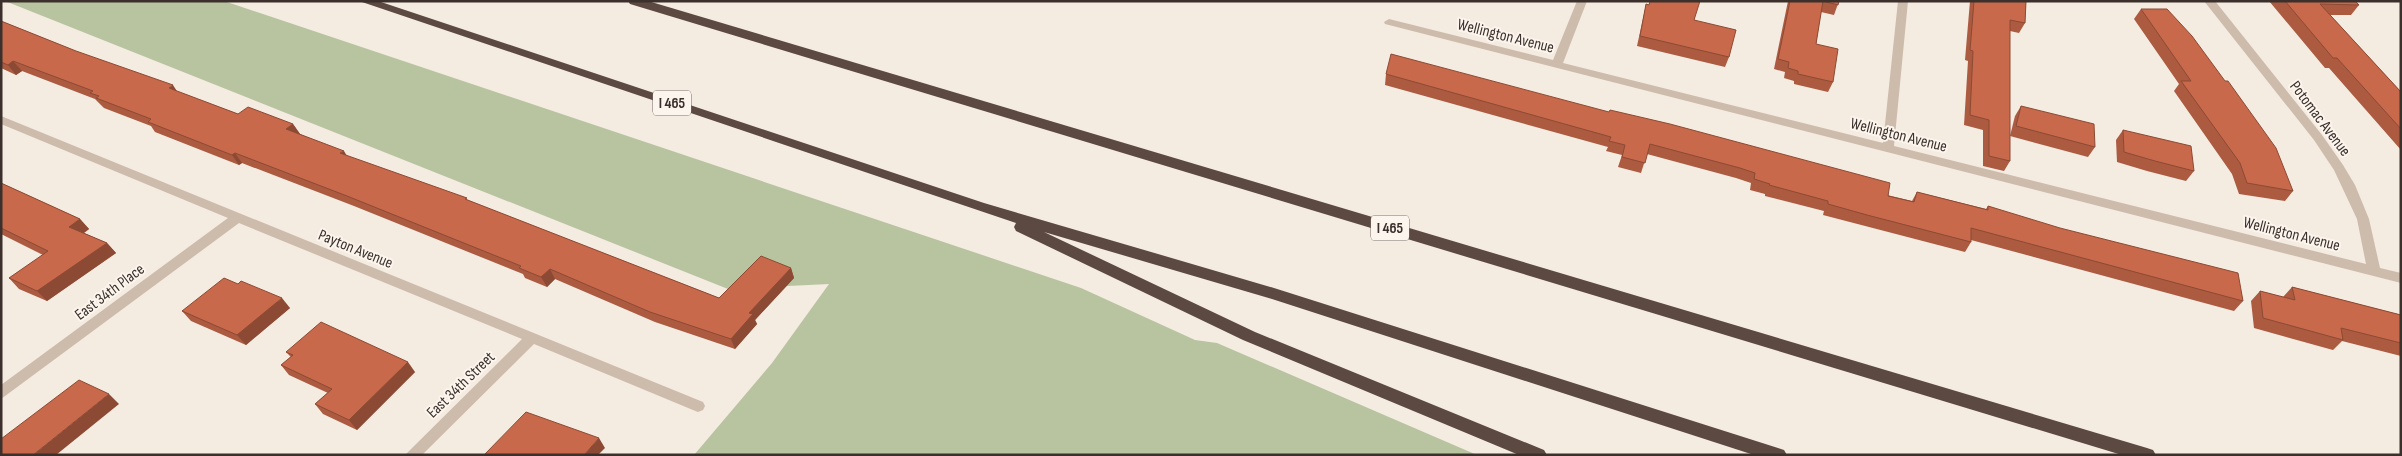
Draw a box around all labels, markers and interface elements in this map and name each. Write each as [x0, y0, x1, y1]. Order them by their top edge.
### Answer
street label: Wellington Avenue [1455, 15, 1556, 58]
street label: Potomac Avenue [2285, 78, 2354, 160]
road number: I 465 [653, 90, 691, 116]
street label: Wellington Avenue [1848, 114, 1949, 157]
street label: Wellington Avenue [2241, 213, 2342, 256]
road number: I 465 [1371, 216, 1409, 240]
street label: Payton Avenue [315, 226, 396, 273]
street label: East 34th Place [71, 260, 148, 324]
street label: East 34th Street [423, 348, 499, 422]

